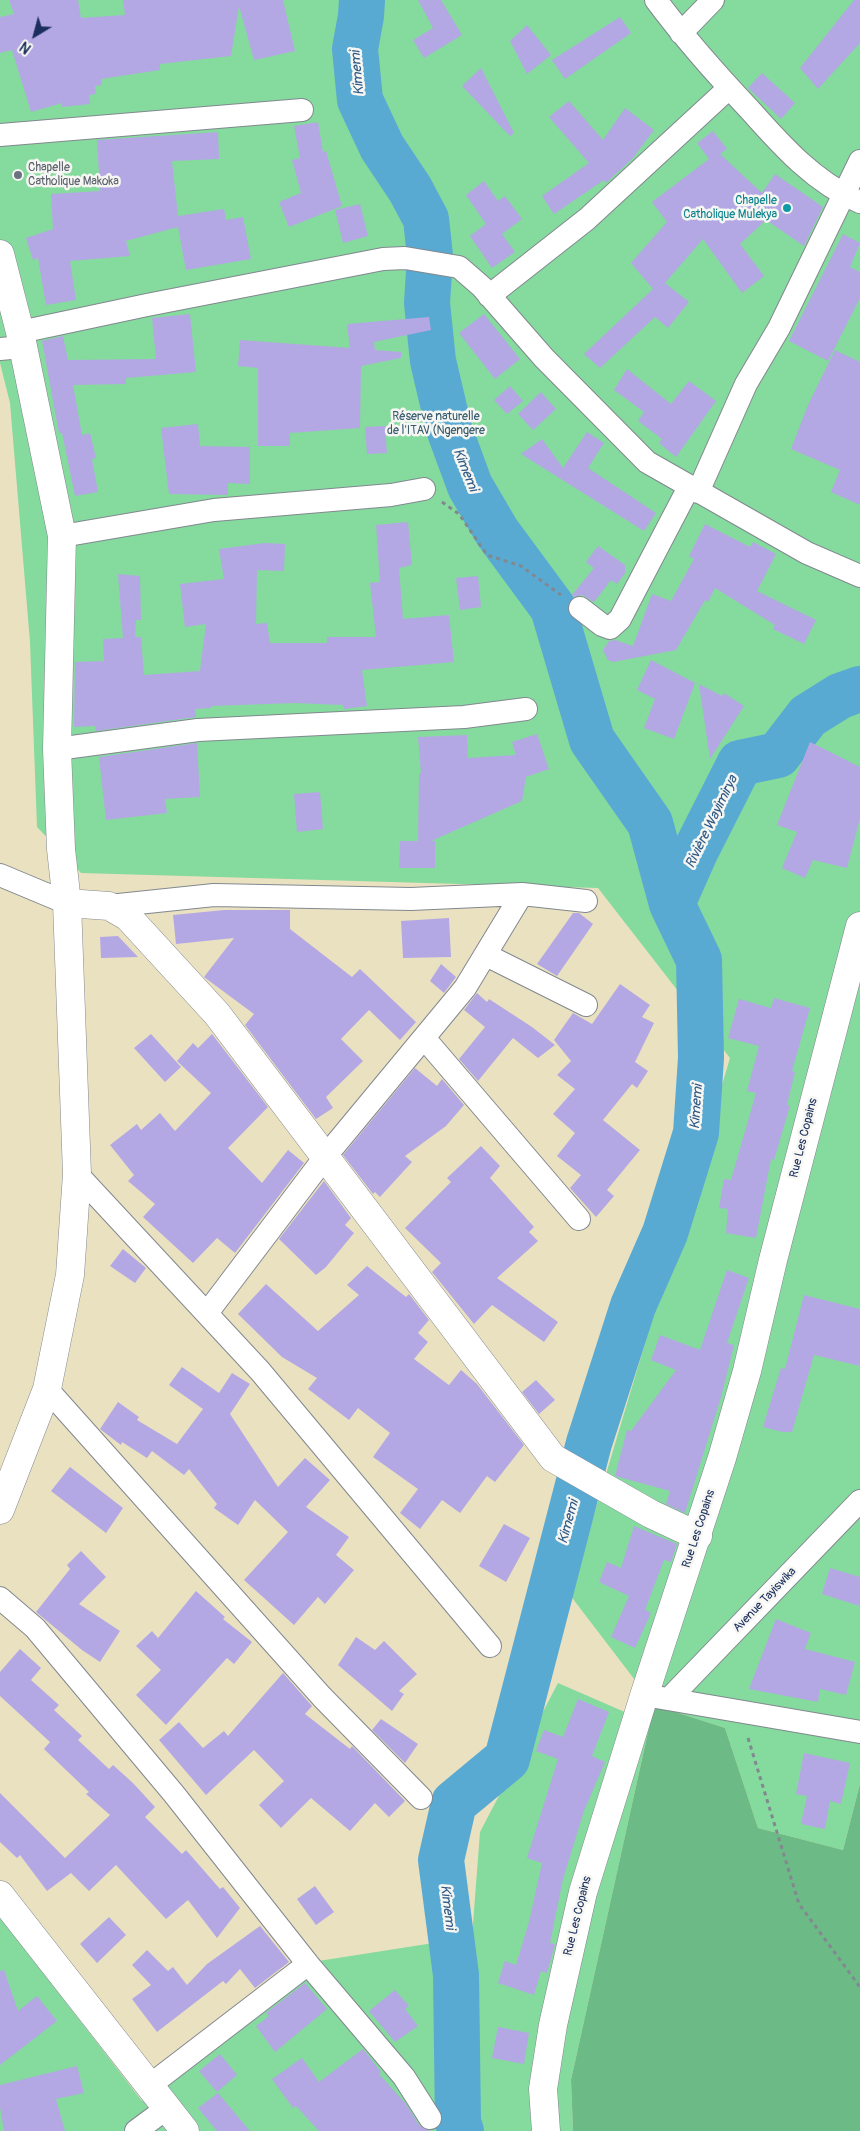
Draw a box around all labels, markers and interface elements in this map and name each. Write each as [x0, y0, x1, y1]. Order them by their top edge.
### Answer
north arrow [10, 10, 60, 60]
text: N [17, 38, 35, 57]
water label: Kimemi [348, 50, 368, 96]
place label: Chapelle Catholique Makoka [28, 161, 119, 189]
marker: Chapelle Catholique Makoka [12, 169, 24, 181]
place label: Chapelle Catholique Mulekya [683, 194, 777, 222]
marker: Chapelle Catholique Mulekya [781, 202, 793, 214]
park label: Réserve naturelle de l'ITAV (Ngengere [387, 410, 485, 438]
water label: Kimemi [449, 446, 481, 494]
water label: Rivière Wayimirya [682, 773, 742, 871]
water label: Kimemi [687, 1084, 707, 1130]
street label: Rue Les Copains [787, 1097, 821, 1179]
street label: Rue Les Copains [680, 1488, 718, 1570]
water label: Kimemi [555, 1498, 583, 1546]
street label: Avenue Tayiswika [730, 1565, 800, 1635]
street label: Rue Les Copains [561, 1875, 595, 1957]
water label: Kimemi [436, 1884, 458, 1930]

